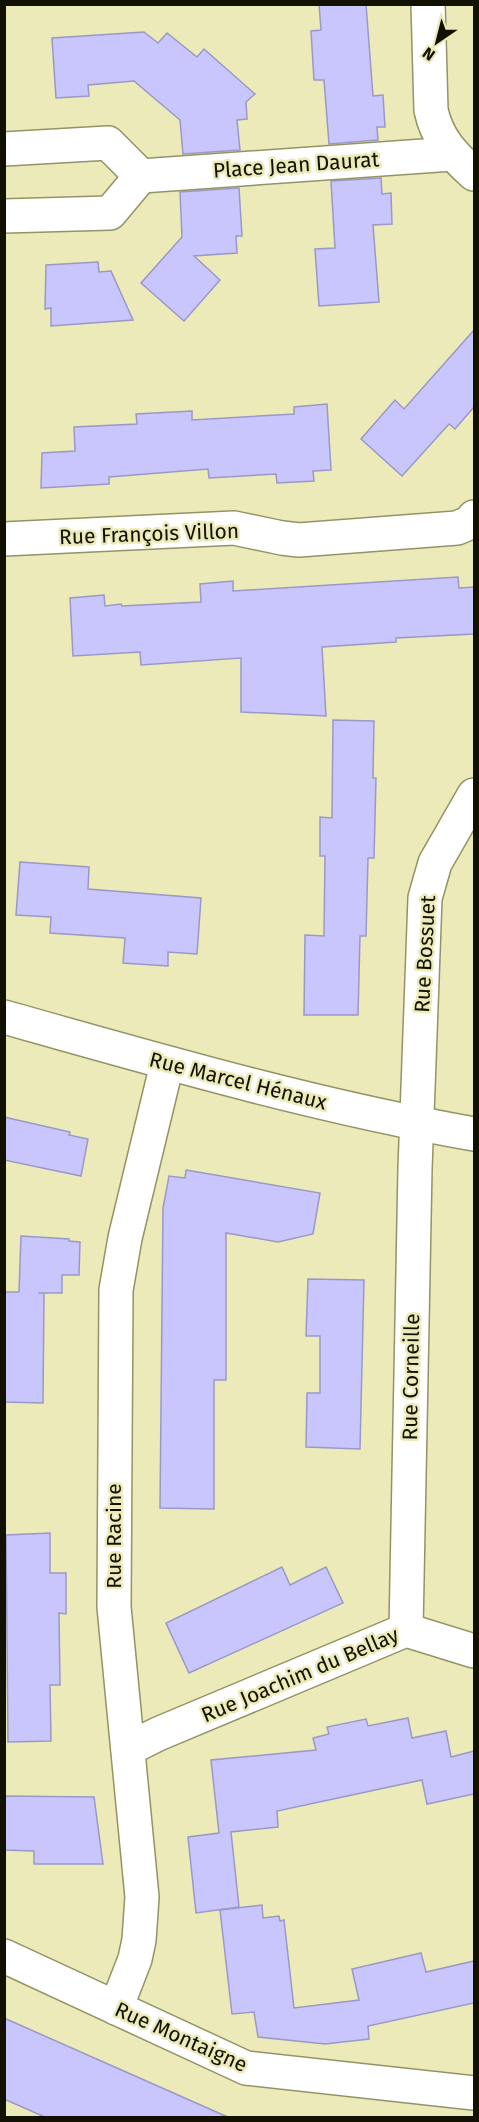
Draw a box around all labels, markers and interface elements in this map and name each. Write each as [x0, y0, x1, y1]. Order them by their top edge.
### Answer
north arrow [407, 12, 467, 72]
text: N [419, 43, 438, 65]
street label: Place Jean Daurat [212, 146, 380, 184]
street label: Rue François Villon [59, 518, 239, 550]
street label: Rue Bossuet [409, 894, 441, 1013]
street label: Rue Marcel Hénaux [147, 1046, 330, 1116]
street label: Rue Corneille [397, 1313, 425, 1441]
street label: Rue Racine [101, 1483, 127, 1589]
street label: Rue Joachim du Bellay [197, 1621, 403, 1728]
street label: Rue Montaigne [111, 1996, 251, 2078]

